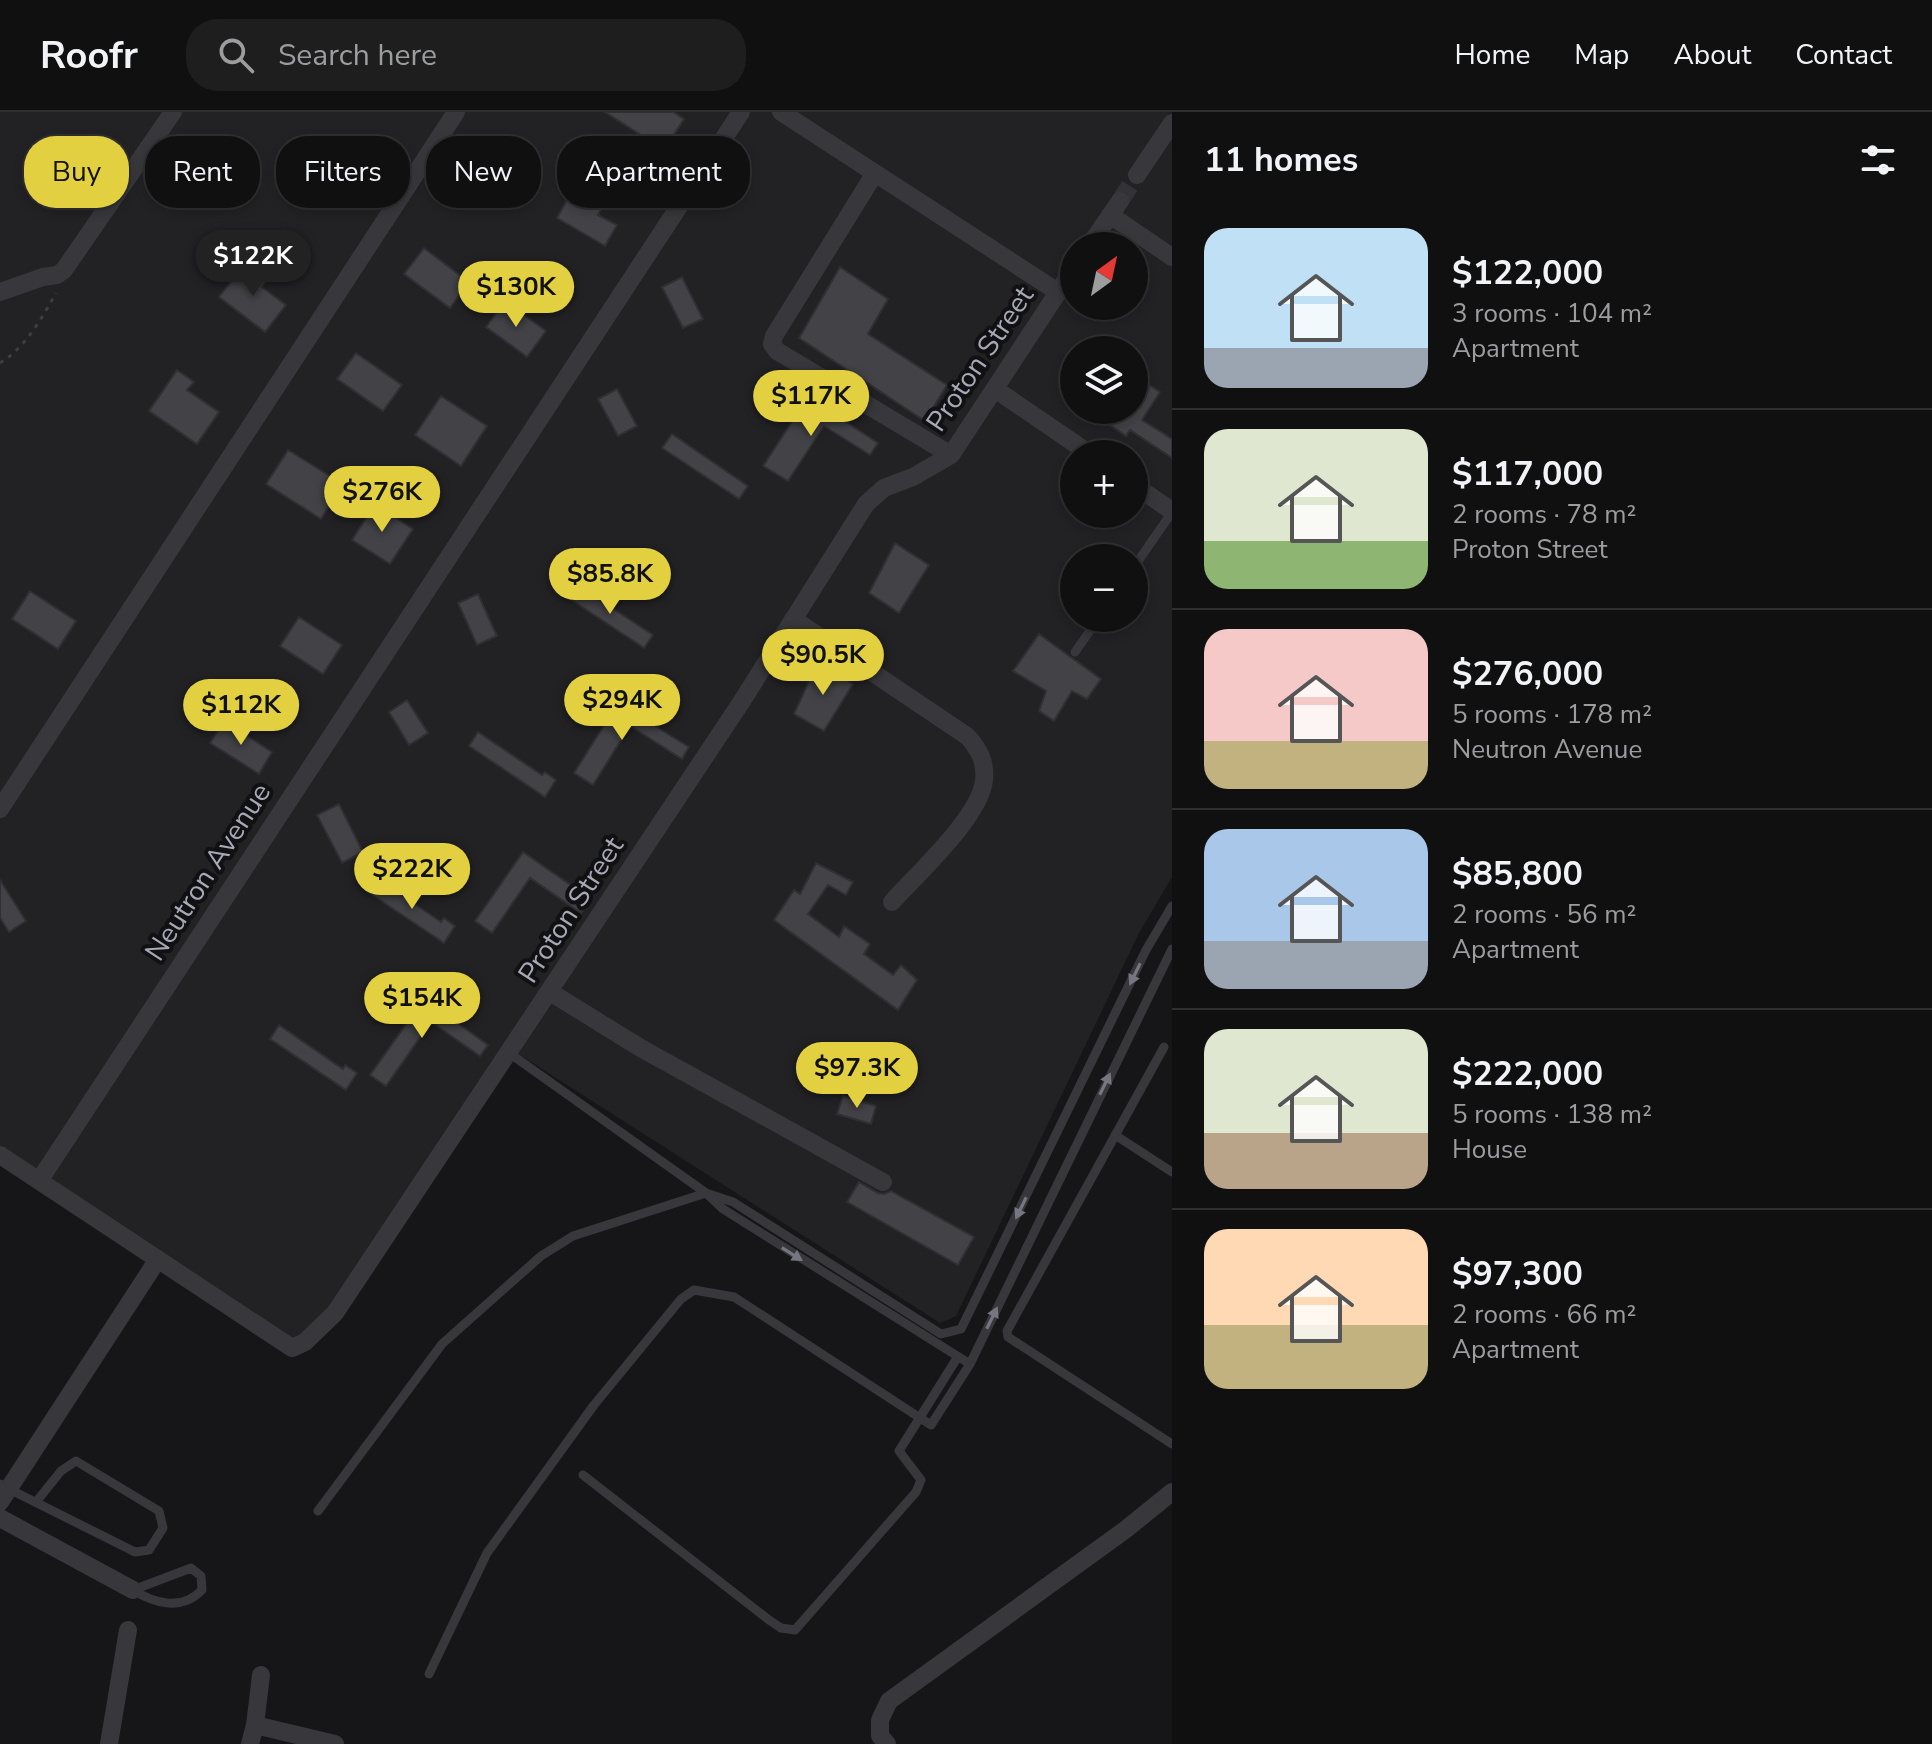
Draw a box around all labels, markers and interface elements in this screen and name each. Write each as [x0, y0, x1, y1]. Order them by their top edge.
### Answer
search box [186, 19, 746, 91]
text: Roofr [40, 30, 138, 81]
icon: search [214, 33, 258, 77]
text: Search here [278, 35, 437, 76]
text: Home [1455, 36, 1530, 74]
text: Map [1574, 36, 1629, 74]
text: About [1673, 36, 1751, 74]
text: Contact [1795, 36, 1892, 74]
chip: Buy [24, 136, 129, 208]
chip: Rent [145, 136, 260, 208]
chip: Filters [276, 136, 410, 208]
chip: New [426, 136, 541, 208]
chip: Apartment [557, 136, 750, 208]
text: 11 homes [1204, 137, 1358, 183]
icon: filters [1856, 138, 1900, 182]
pin: $122K [197, 230, 309, 298]
north arrow [1060, 232, 1148, 320]
map controls [1060, 232, 1148, 632]
text: $122K [213, 238, 293, 273]
text: $122,000 [1452, 250, 1603, 296]
icon: home [1268, 260, 1364, 356]
pin: $130K [460, 261, 572, 329]
text: $130K [476, 269, 556, 304]
street label: Proton Street [917, 279, 1043, 439]
text: 3 rooms · 104 m² [1452, 296, 1652, 331]
text: Apartment [1452, 331, 1579, 366]
button: layers [1060, 336, 1148, 424]
pin: $117K [755, 370, 867, 438]
text: $117K [771, 378, 851, 413]
button: + [1060, 440, 1148, 528]
text: $117,000 [1452, 451, 1603, 497]
icon: home [1268, 461, 1364, 557]
pin: $276K [326, 466, 438, 534]
text: $276K [342, 474, 422, 509]
text: 2 rooms · 78 m² [1452, 497, 1636, 532]
text: Proton Street [1452, 532, 1607, 567]
button: − [1060, 544, 1148, 632]
pin: $85.8K [545, 548, 675, 616]
text: $85.8K [567, 556, 653, 591]
pin: $90.5K [758, 629, 888, 697]
text: $90.5K [780, 637, 866, 672]
text: $276,000 [1452, 651, 1603, 697]
icon: home [1268, 661, 1364, 757]
pin: $294K [566, 674, 678, 742]
pin: $112K [185, 679, 297, 747]
text: $294K [582, 682, 662, 717]
text: $112K [201, 687, 281, 722]
text: 5 rooms · 178 m² [1452, 697, 1652, 732]
text: Neutron Avenue [1452, 732, 1642, 767]
street label: Neutron Avenue [136, 776, 280, 968]
street label: Proton Street [509, 829, 633, 991]
pin: $222K [356, 843, 468, 911]
text: $222K [372, 851, 452, 886]
text: $85,800 [1452, 851, 1583, 897]
icon: home [1268, 861, 1364, 957]
text: 2 rooms · 56 m² [1452, 897, 1636, 932]
text: Apartment [1452, 932, 1579, 967]
one-way arrow [1128, 963, 1142, 986]
pin: $154K [366, 972, 478, 1040]
text: $154K [382, 980, 462, 1015]
pin: $97.3K [792, 1042, 922, 1110]
text: $97.3K [814, 1050, 900, 1085]
text: $222,000 [1452, 1051, 1603, 1097]
icon: home [1268, 1061, 1364, 1157]
one-way arrow [1098, 1072, 1112, 1095]
text: 5 rooms · 138 m² [1452, 1097, 1652, 1132]
text: House [1452, 1132, 1527, 1167]
one-way arrow [1014, 1196, 1028, 1220]
one-way arrow [781, 1247, 803, 1261]
text: $97,300 [1452, 1251, 1583, 1297]
icon: home [1268, 1261, 1364, 1357]
text: 2 rooms · 66 m² [1452, 1297, 1636, 1332]
one-way arrow [985, 1306, 999, 1330]
text: Apartment [1452, 1332, 1579, 1367]

